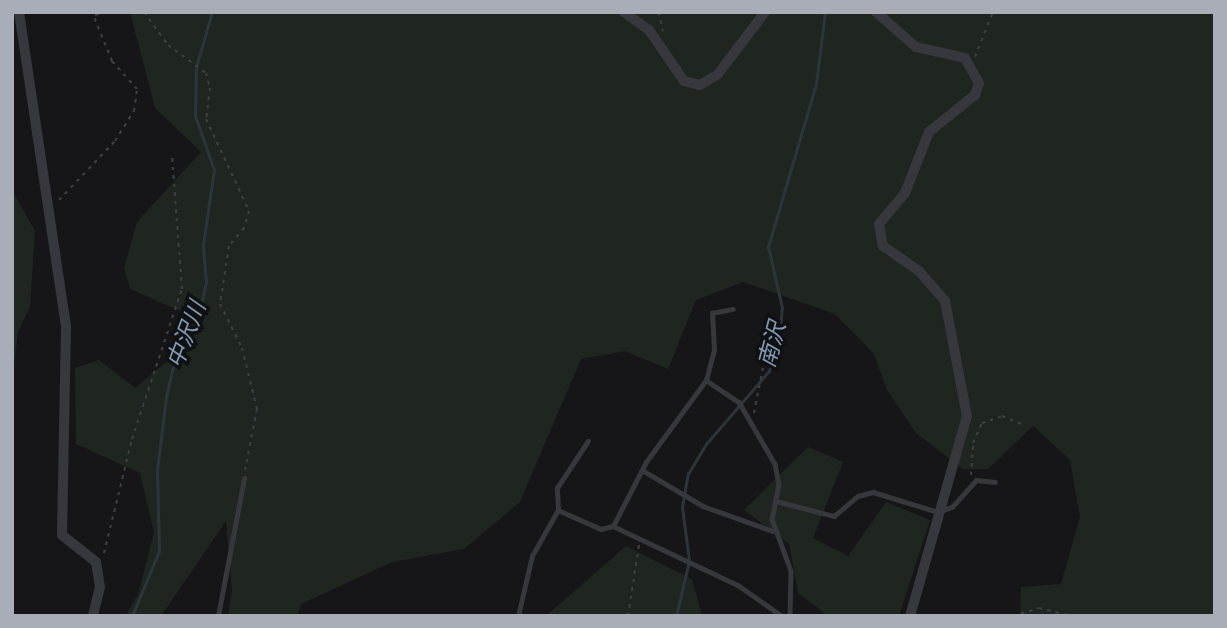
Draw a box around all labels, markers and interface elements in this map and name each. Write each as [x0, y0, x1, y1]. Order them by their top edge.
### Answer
water label: 中沢川 [162, 298, 212, 372]
water label: 南沢 [754, 319, 792, 371]

